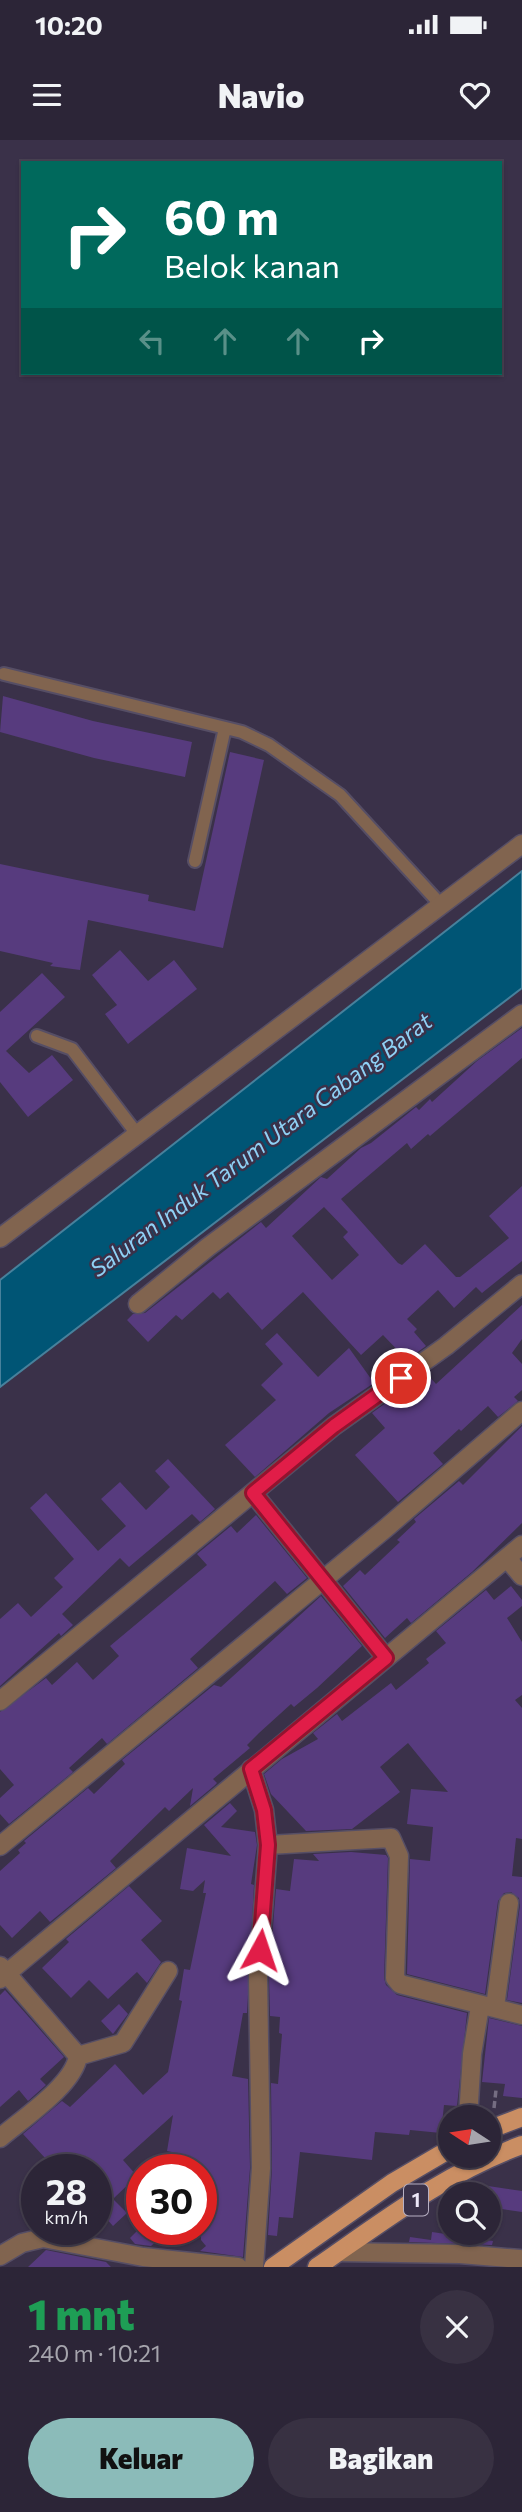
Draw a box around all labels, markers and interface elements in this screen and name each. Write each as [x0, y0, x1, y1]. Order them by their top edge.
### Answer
text: 10:20 [35, 9, 103, 40]
text: Navio [218, 75, 304, 115]
icon: menu [28, 76, 66, 114]
icon: heart [456, 76, 494, 114]
text: 60 m [164, 185, 279, 245]
icon: right [49, 189, 140, 280]
text: Belok kanan [164, 245, 340, 285]
icon: left [133, 322, 171, 360]
icon: ahead [206, 322, 244, 360]
icon: ahead [279, 322, 317, 360]
icon: right [352, 322, 390, 360]
water label: Saluran Induk Tarum Utara Cabang Barat [84, 1006, 437, 1282]
pin [371, 1348, 431, 1408]
icon: arrive [382, 1359, 420, 1397]
position arrow [223, 1913, 297, 1987]
north arrow [438, 2105, 500, 2168]
map controls [438, 2105, 501, 2245]
speed limit sign: 30 [126, 2154, 217, 2245]
text: 28 [46, 2169, 87, 2212]
button: search [438, 2182, 501, 2245]
road number: 1 [404, 2184, 428, 2216]
text: km/h [45, 2206, 88, 2228]
text: 1 mnt [28, 2287, 135, 2339]
button: close [420, 2290, 494, 2364]
text: 240 m · 10:21 [28, 2339, 161, 2367]
button: Keluar [28, 2418, 254, 2498]
button: Bagikan [268, 2418, 494, 2498]

